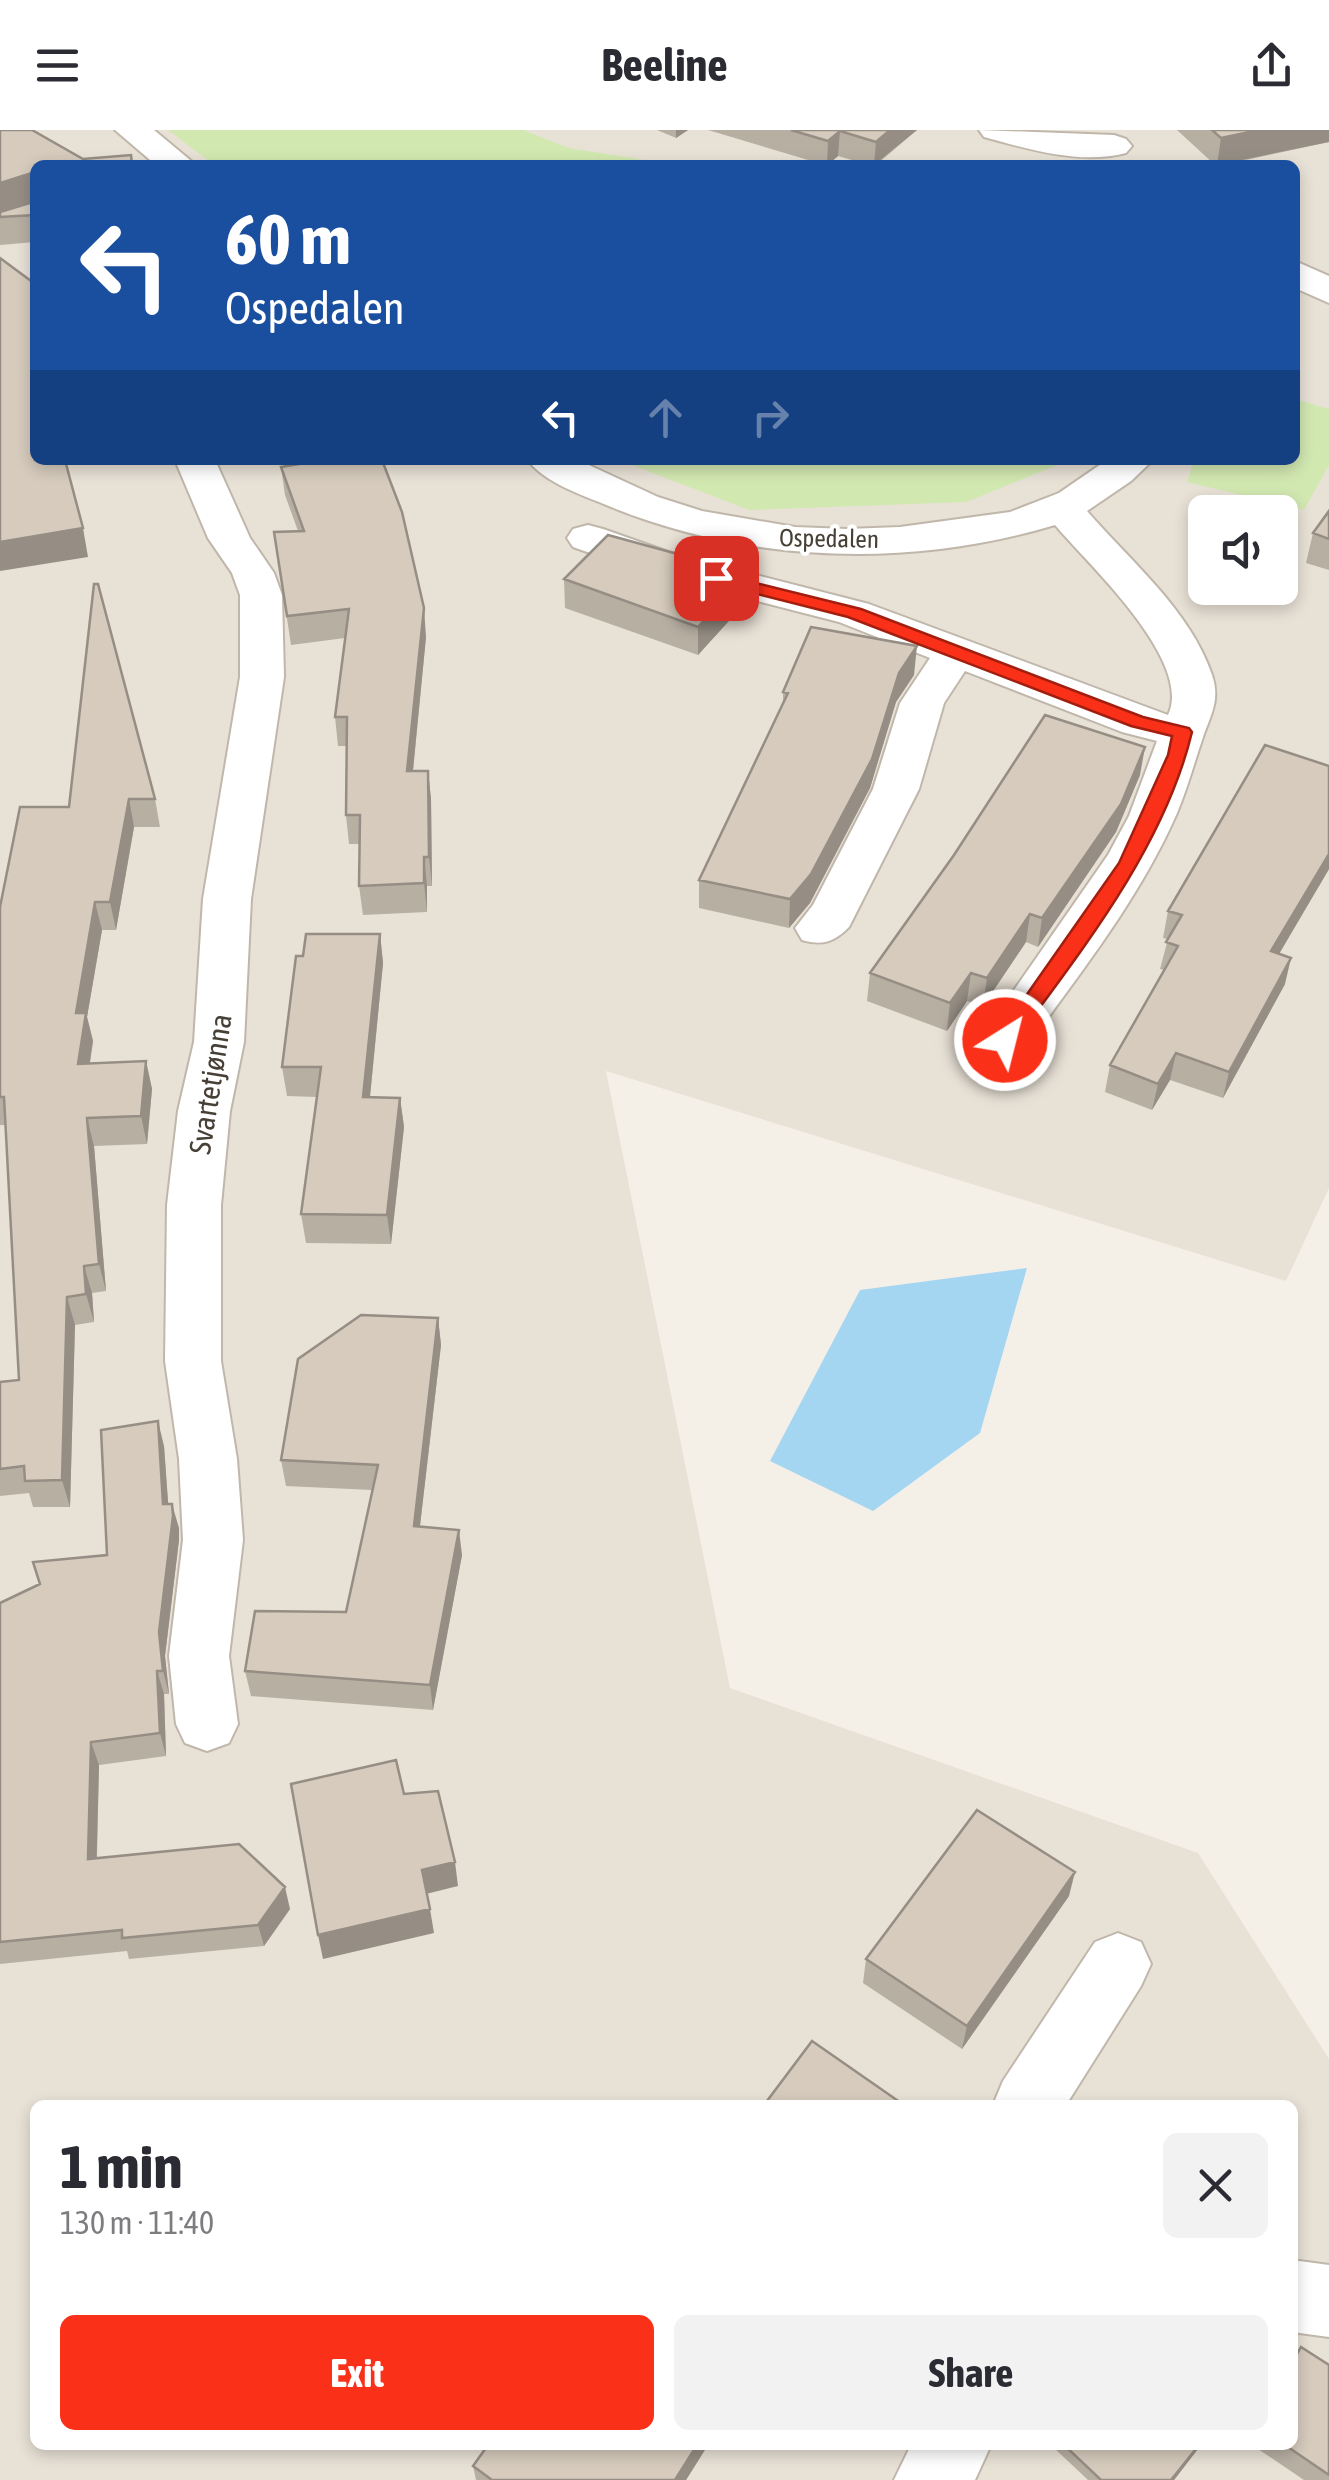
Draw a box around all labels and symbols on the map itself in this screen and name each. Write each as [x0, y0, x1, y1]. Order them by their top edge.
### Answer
street label: Ospedalen [779, 523, 879, 553]
pin [674, 536, 759, 621]
position arrow [953, 988, 1057, 1092]
street label: Svartetjønna [182, 1011, 238, 1156]

